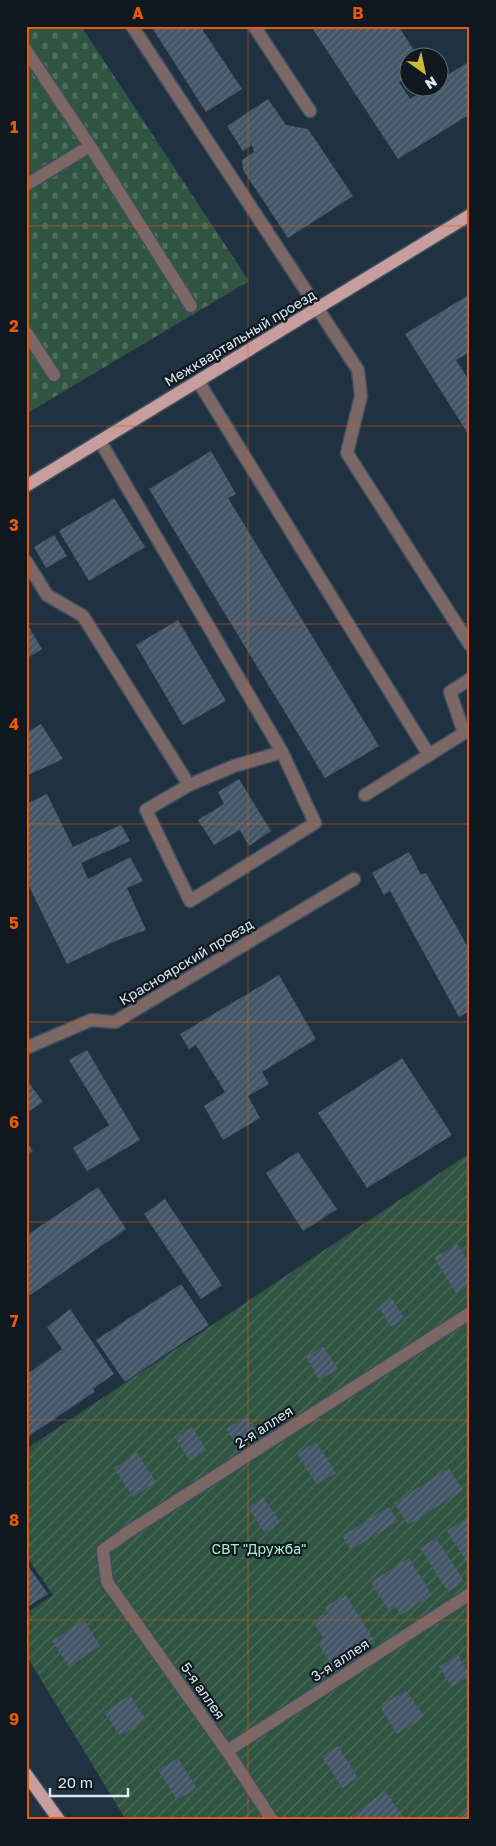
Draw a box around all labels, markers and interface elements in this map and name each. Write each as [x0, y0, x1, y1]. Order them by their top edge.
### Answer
text: A [132, 3, 144, 23]
text: B [352, 3, 364, 23]
north arrow [398, 48, 448, 98]
text: N [422, 73, 440, 93]
text: 1 [10, 117, 18, 137]
street label: Межквартальный проезд [161, 285, 319, 390]
text: 2 [9, 316, 19, 336]
text: 3 [9, 515, 19, 535]
text: 4 [9, 714, 19, 734]
text: 5 [9, 913, 19, 933]
street label: Красноярский проезд [116, 915, 256, 1008]
text: 6 [9, 1112, 19, 1132]
text: 7 [10, 1311, 19, 1331]
street label: 2-я аллея [232, 1402, 296, 1451]
text: 8 [9, 1510, 19, 1530]
park label: СВТ "Дружба" [212, 1540, 306, 1557]
street label: 3-я аллея [308, 1635, 372, 1685]
street label: 5-я аллея [178, 1659, 229, 1722]
text: 9 [9, 1709, 19, 1729]
scale bar [50, 1766, 128, 1798]
text: 20 m [58, 1773, 93, 1791]

